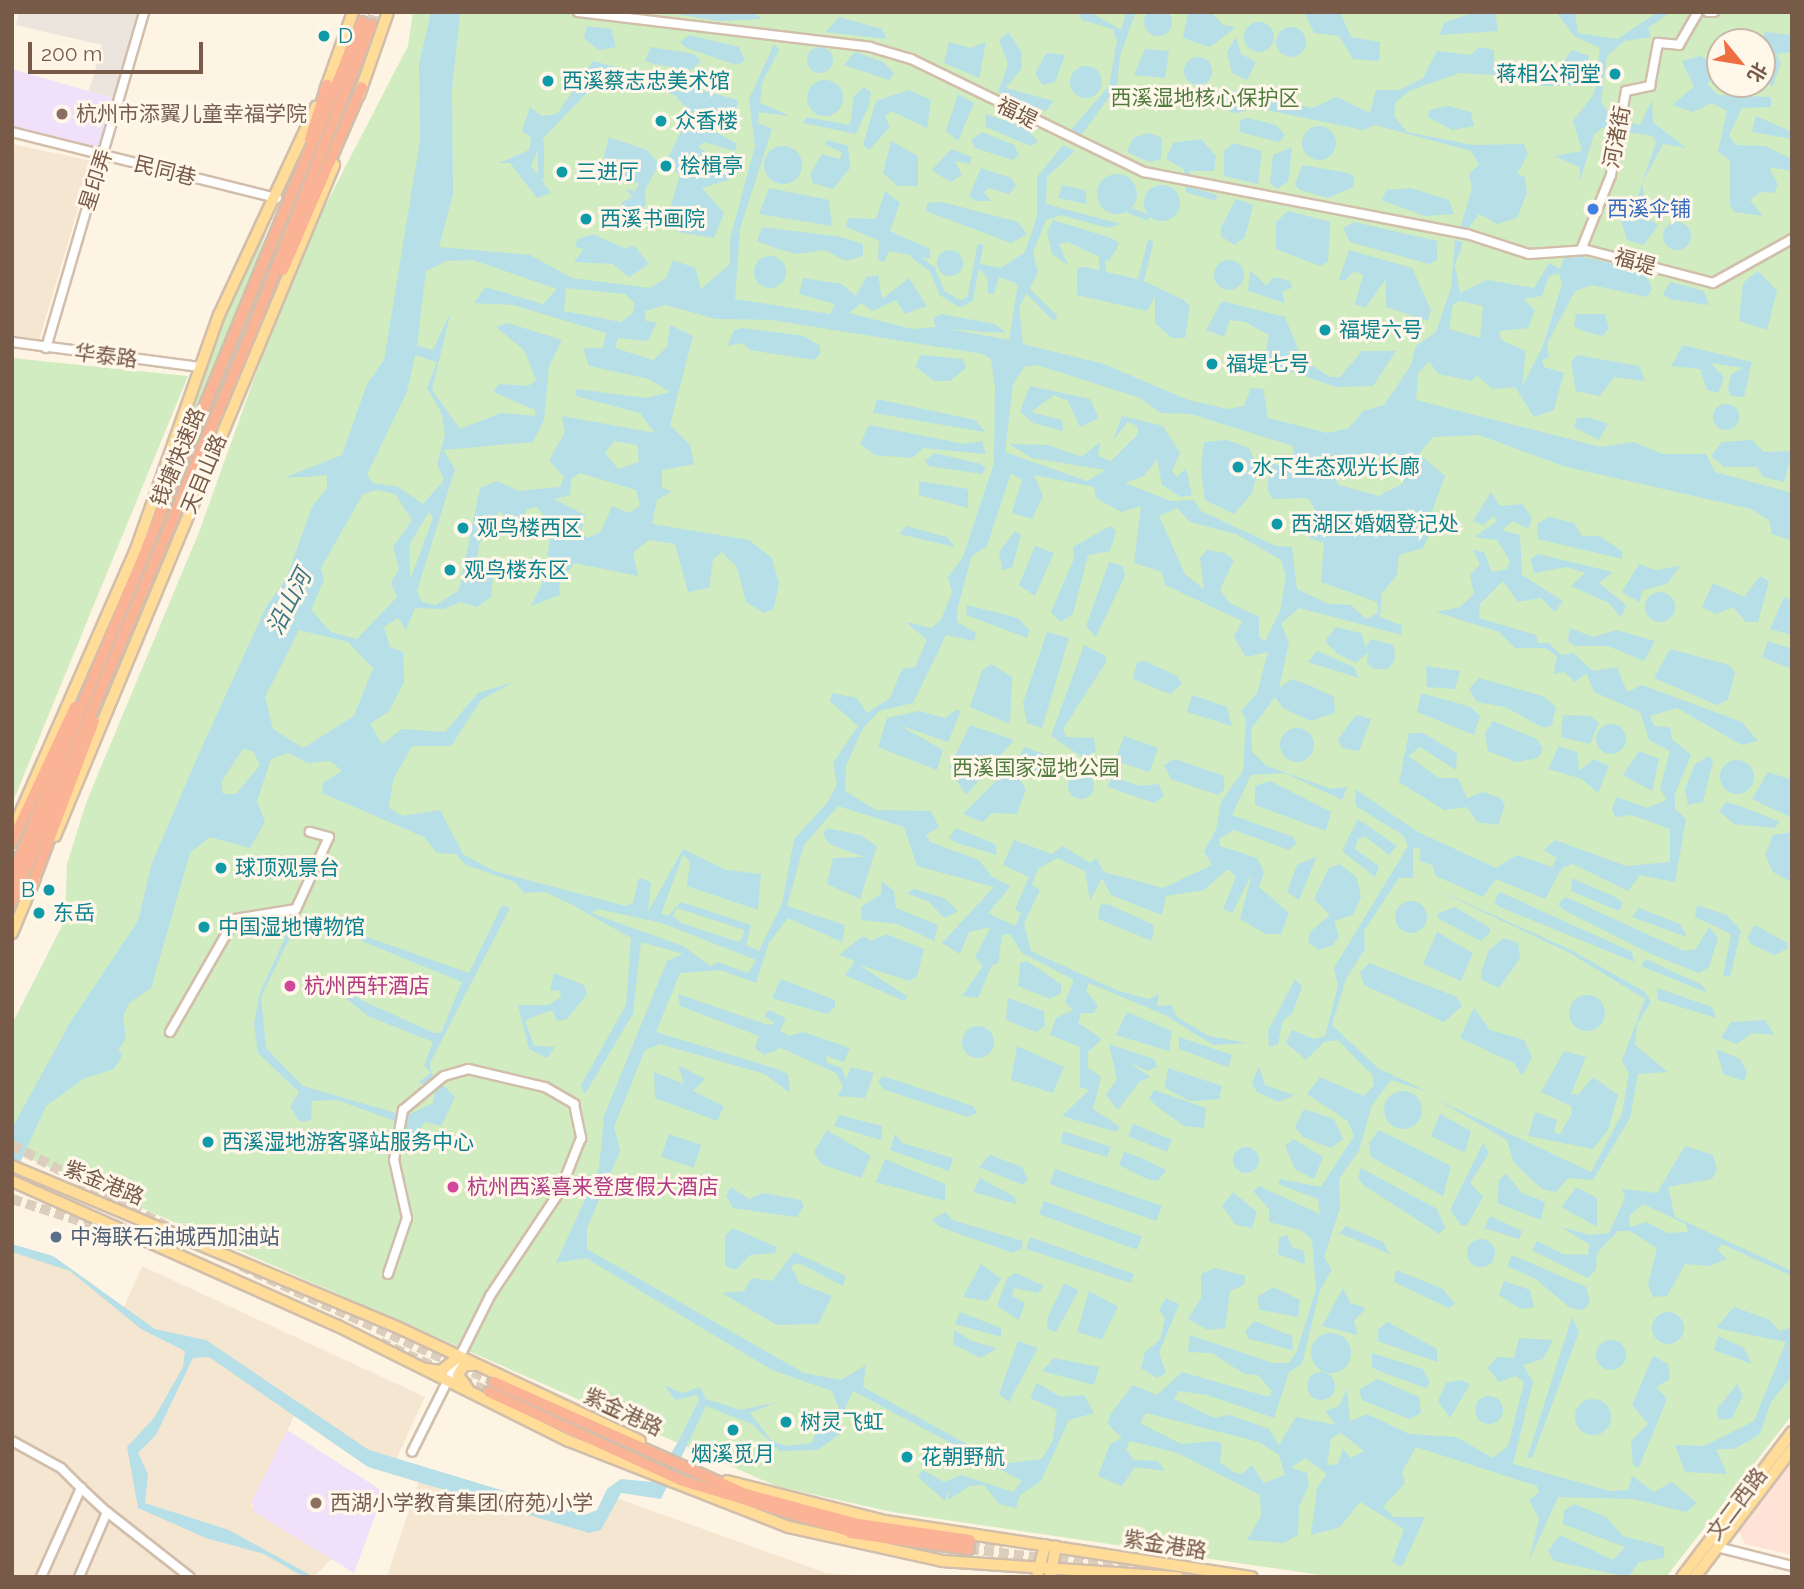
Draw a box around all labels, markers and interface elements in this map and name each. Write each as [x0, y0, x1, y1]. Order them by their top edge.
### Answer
place label: D [338, 23, 353, 49]
scale bar [32, 28, 206, 72]
marker: D [316, 28, 332, 44]
north arrow [1706, 28, 1776, 98]
text: 200 m [41, 41, 102, 66]
text: 北 [1743, 59, 1772, 86]
place label: 蒋相公祠堂 [1496, 61, 1601, 87]
marker: 蒋相公祠堂 [1607, 66, 1623, 82]
place label: 西溪蔡志忠美术馆 [562, 68, 730, 94]
marker: 西溪蔡志忠美术馆 [540, 73, 556, 89]
park label: 西溪湿地核心保护区 [1111, 85, 1299, 111]
street label: 福堤 [993, 92, 1041, 134]
place label: 杭州市添翼儿童幸福学院 [76, 101, 307, 127]
street label: 河渚街 [1599, 104, 1635, 170]
marker: 杭州市添翼儿童幸福学院 [54, 106, 70, 122]
place label: 众香楼 [675, 108, 738, 134]
marker: 众香楼 [653, 113, 669, 129]
street label: 星印弄 [74, 146, 118, 214]
street label: 民同巷 [131, 151, 199, 191]
place label: 桧楫亭 [680, 153, 743, 179]
marker: 桧楫亭 [658, 158, 674, 174]
place label: 三进厅 [576, 159, 639, 185]
marker: 三进厅 [554, 164, 570, 180]
place label: 西溪伞铺 [1607, 196, 1691, 222]
marker: 西溪伞铺 [1585, 201, 1601, 217]
place label: 西溪书画院 [600, 206, 705, 232]
marker: 西溪书画院 [578, 211, 594, 227]
street label: 福堤 [1611, 244, 1659, 280]
place label: 福堤六号 [1339, 317, 1423, 343]
marker: 福堤六号 [1317, 322, 1333, 338]
street label: 华泰路 [73, 340, 139, 372]
place label: 福堤七号 [1226, 351, 1310, 377]
marker: 福堤七号 [1204, 356, 1220, 372]
street label: 钱塘快速路 [146, 404, 210, 510]
street label: 天目山路 [176, 430, 232, 518]
place label: 水下生态观光长廊 [1252, 454, 1420, 480]
marker: 水下生态观光长廊 [1230, 459, 1246, 475]
place label: 西湖区婚姻登记处 [1291, 511, 1459, 537]
place label: 观鸟楼西区 [477, 515, 582, 541]
marker: 西湖区婚姻登记处 [1269, 516, 1285, 532]
marker: 观鸟楼西区 [455, 520, 471, 536]
place label: 观鸟楼东区 [464, 557, 569, 583]
marker: 观鸟楼东区 [442, 562, 458, 578]
water label: 沿山河 [261, 565, 317, 639]
park label: 西溪国家湿地公园 [952, 755, 1120, 781]
place label: 球顶观景台 [235, 855, 340, 881]
marker: 球顶观景台 [213, 860, 229, 876]
place label: B [21, 877, 35, 903]
marker: B [41, 882, 57, 898]
place label: 东岳 [53, 900, 95, 926]
marker: 东岳 [31, 905, 47, 921]
place label: 中国湿地博物馆 [218, 914, 365, 940]
marker: 中国湿地博物馆 [196, 919, 212, 935]
place label: 杭州西轩酒店 [304, 973, 430, 999]
marker: 杭州西轩酒店 [282, 978, 298, 994]
place label: 西溪湿地游客驿站服务中心 [222, 1129, 474, 1155]
marker: 西溪湿地游客驿站服务中心 [200, 1134, 216, 1150]
street label: 紫金港路 [60, 1156, 148, 1210]
place label: 杭州西溪喜来登度假大酒店 [467, 1174, 719, 1200]
marker: 杭州西溪喜来登度假大酒店 [445, 1179, 461, 1195]
place label: 中海联石油城西加油站 [70, 1224, 280, 1250]
marker: 中海联石油城西加油站 [48, 1229, 64, 1245]
street label: 紫金港路 [580, 1383, 666, 1441]
place label: 树灵飞虹 [800, 1409, 884, 1435]
marker: 树灵飞虹 [778, 1414, 794, 1430]
marker: 烟溪觅月 [725, 1422, 741, 1438]
place label: 烟溪觅月 [691, 1441, 775, 1467]
place label: 花朝野航 [921, 1444, 1005, 1470]
marker: 花朝野航 [899, 1449, 915, 1465]
street label: 文二西路 [1702, 1463, 1772, 1545]
place label: 西湖小学教育集团(府苑)小学 [330, 1490, 593, 1516]
marker: 西湖小学教育集团(府苑)小学 [308, 1495, 324, 1511]
street label: 紫金港路 [1122, 1526, 1208, 1564]

